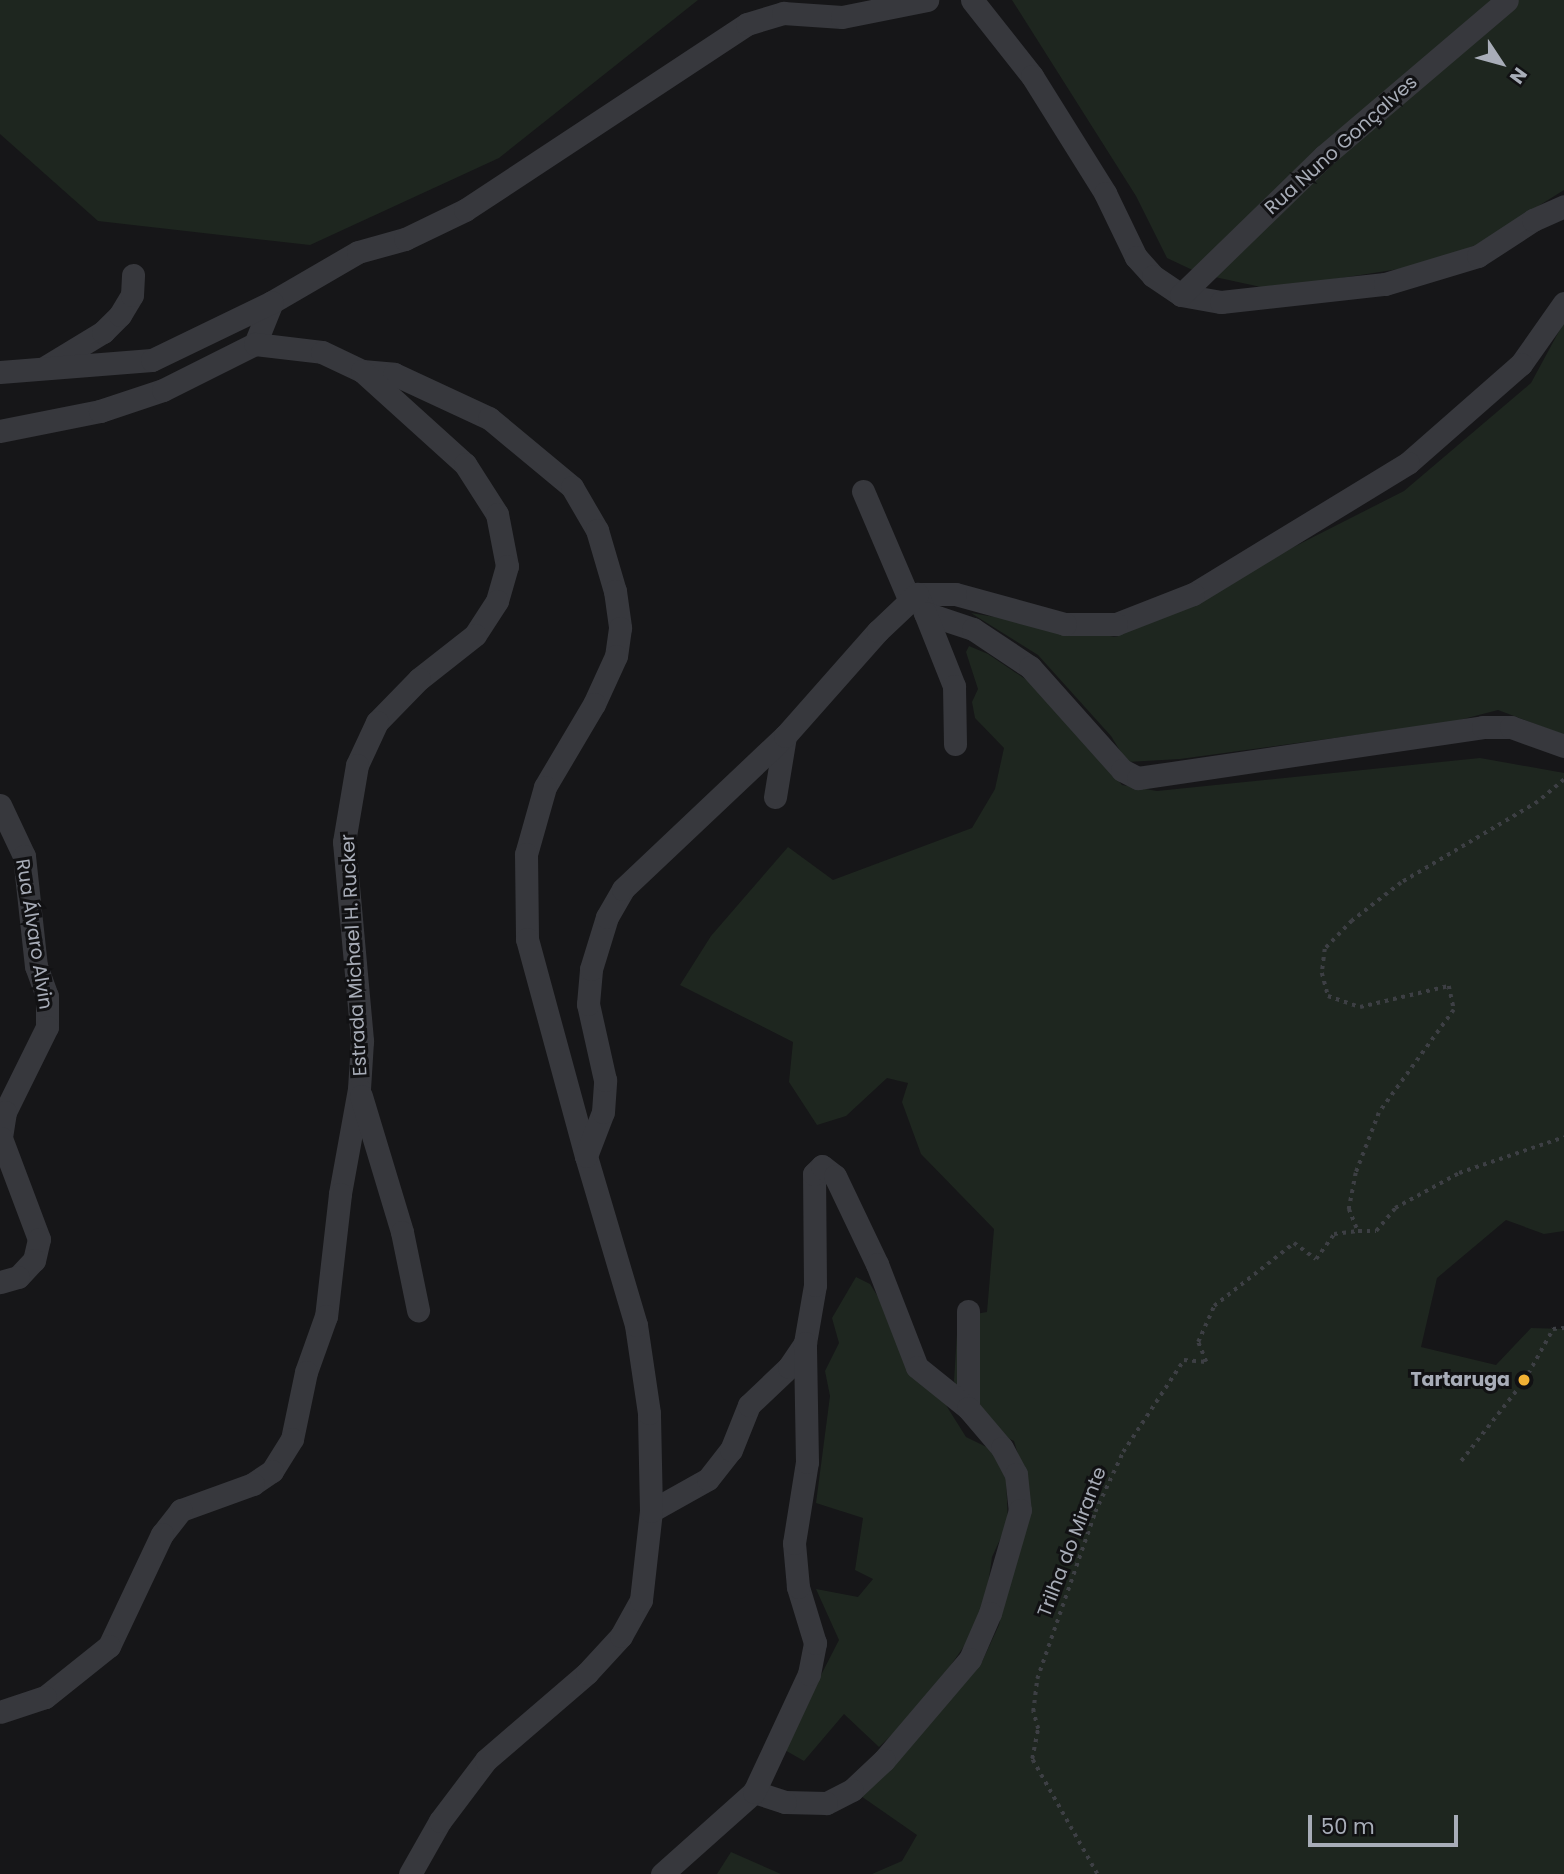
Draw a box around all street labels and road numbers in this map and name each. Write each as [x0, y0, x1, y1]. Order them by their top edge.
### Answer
street label: Rua Nuno Gonçalves [1260, 71, 1422, 219]
street label: Estrada Michael H. Rucker [336, 833, 372, 1077]
street label: Rua Álvaro Alvin [11, 857, 57, 1011]
street label: Trilha do Mirante [1033, 1464, 1111, 1620]

